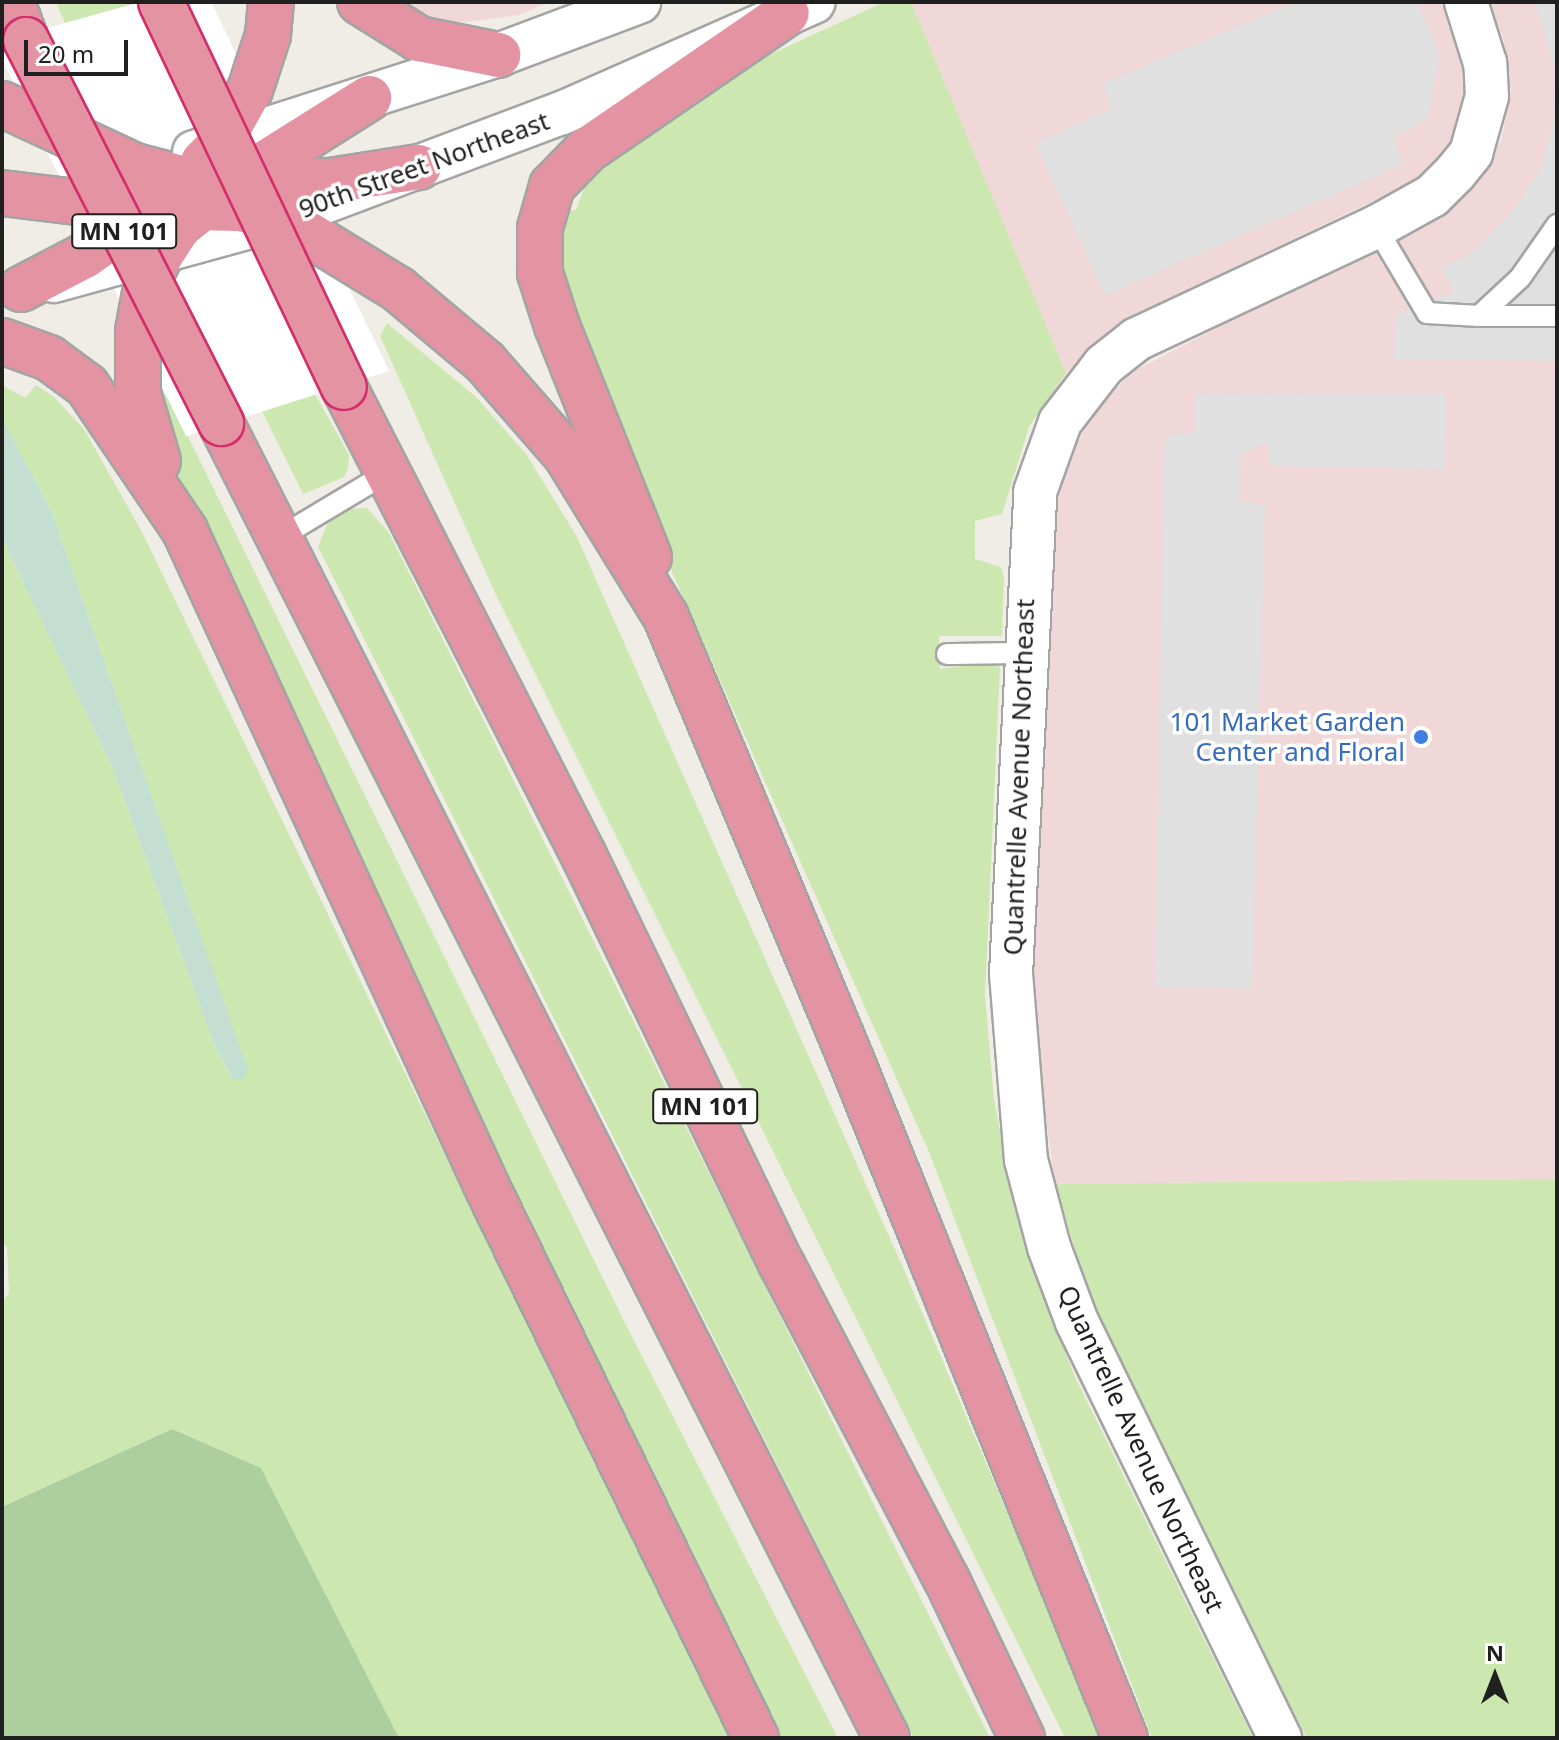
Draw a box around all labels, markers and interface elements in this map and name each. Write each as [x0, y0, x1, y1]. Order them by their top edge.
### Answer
scale bar [28, 24, 132, 74]
text: 20 m [38, 37, 94, 70]
street label: 90th Street Northeast [295, 105, 553, 225]
road number: MN 101 [70, 211, 178, 251]
street label: Quantrelle Avenue Northeast [997, 598, 1041, 956]
place label: 101 Market Garden Center and Floral [1170, 706, 1405, 768]
marker: 101 Market Garden Center and Floral [1412, 728, 1430, 746]
road number: MN 101 [651, 1086, 759, 1126]
street label: Quantrelle Avenue Northeast [1051, 1281, 1231, 1617]
north arrow [1455, 1636, 1535, 1716]
text: N [1486, 1637, 1504, 1667]

